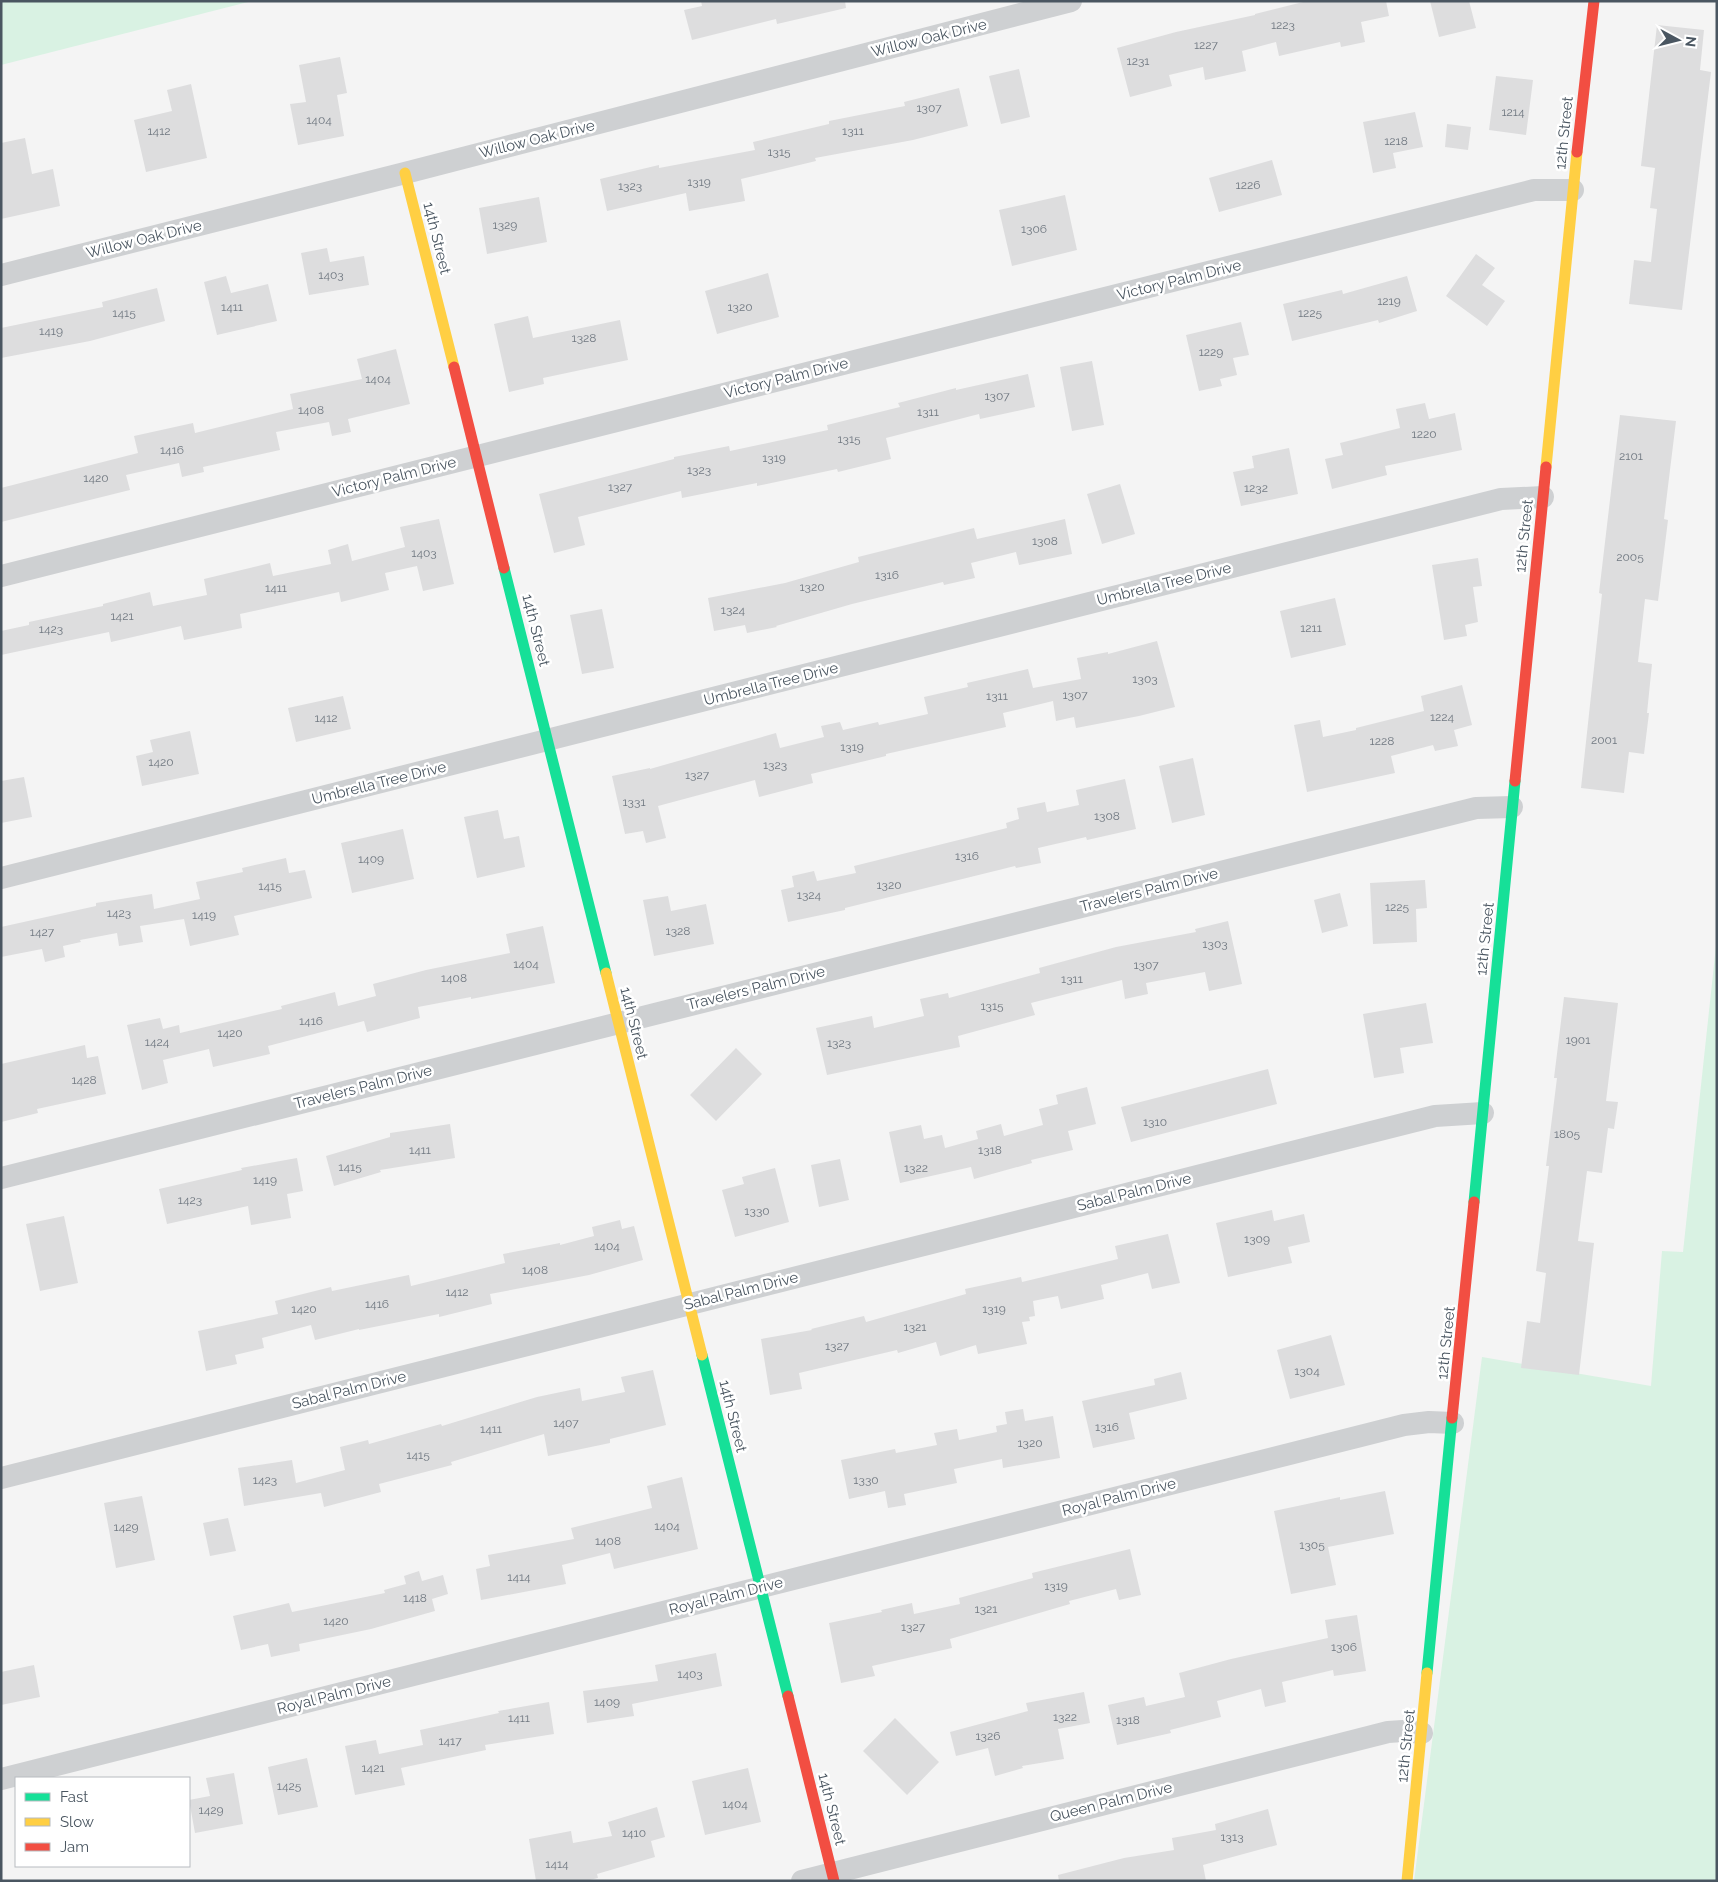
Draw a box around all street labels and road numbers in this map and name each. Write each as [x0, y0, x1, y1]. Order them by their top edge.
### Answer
street label: Willow Oak Drive [869, 15, 989, 61]
street label: 12th Street [1551, 96, 1577, 170]
street label: Willow Oak Drive [477, 116, 597, 162]
street label: 14th Street [419, 200, 455, 276]
street label: Willow Oak Drive [84, 216, 204, 262]
street label: Victory Palm Drive [1115, 256, 1243, 304]
street label: Victory Palm Drive [722, 354, 850, 402]
street label: Victory Palm Drive [330, 453, 458, 501]
street label: 12th Street [1511, 499, 1537, 573]
street label: Umbrella Tree Drive [1095, 559, 1233, 609]
street label: 14th Street [518, 592, 554, 668]
street label: Umbrella Tree Drive [702, 659, 840, 709]
street label: Umbrella Tree Drive [310, 758, 448, 808]
street label: Travelers Palm Drive [1078, 864, 1220, 916]
street label: 12th Street [1472, 902, 1498, 976]
street label: Travelers Palm Drive [685, 962, 827, 1014]
street label: 14th Street [616, 985, 652, 1061]
street label: Travelers Palm Drive [292, 1061, 434, 1113]
street label: Sabal Palm Drive [1075, 1169, 1193, 1215]
street label: Sabal Palm Drive [682, 1268, 800, 1314]
street label: 12th Street [1433, 1306, 1459, 1380]
street label: Sabal Palm Drive [290, 1367, 408, 1413]
street label: 14th Street [715, 1378, 751, 1454]
street label: Royal Palm Drive [1060, 1474, 1178, 1520]
street label: Royal Palm Drive [667, 1573, 785, 1619]
street label: Royal Palm Drive [275, 1672, 393, 1718]
street label: 12th Street [1393, 1709, 1419, 1783]
street label: 14th Street [814, 1771, 850, 1847]
street label: Queen Palm Drive [1048, 1778, 1174, 1826]

